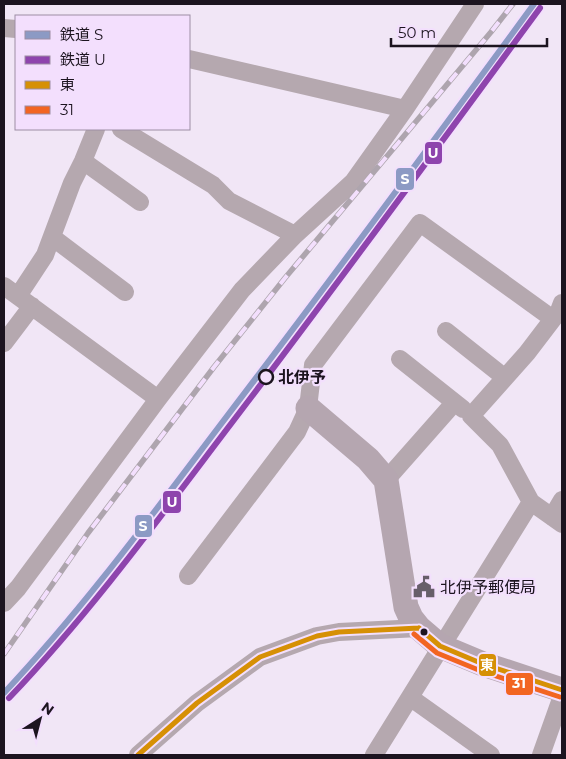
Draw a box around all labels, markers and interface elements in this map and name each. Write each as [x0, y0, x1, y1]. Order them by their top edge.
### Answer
legend [15, 15, 190, 130]
scale bar [391, 15, 547, 47]
text: 50 m [398, 23, 436, 42]
text: 鉄道 S [60, 25, 103, 44]
text: 鉄道 U [60, 50, 106, 69]
text: 東 [60, 75, 75, 94]
text: 31 [60, 100, 74, 119]
line badge: U [424, 141, 443, 165]
text: U [427, 144, 439, 162]
line badge: S [395, 167, 415, 191]
text: S [401, 170, 410, 188]
place label: 北伊予 [278, 368, 326, 387]
marker: 北伊予 [258, 369, 274, 385]
line badge: U [162, 490, 182, 514]
text: U [166, 493, 178, 511]
line badge: S [134, 514, 153, 538]
text: S [139, 517, 148, 535]
public building icon: 北伊予郵便局 [411, 574, 437, 600]
place label: 北伊予郵便局 [440, 578, 536, 597]
unlabelled marker [419, 627, 429, 637]
line badge: 東 [478, 653, 497, 677]
text: 東 [480, 656, 494, 674]
line badge: 31 [505, 672, 534, 696]
text: 31 [511, 674, 526, 692]
north arrow [15, 694, 65, 744]
text: N [38, 698, 58, 719]

